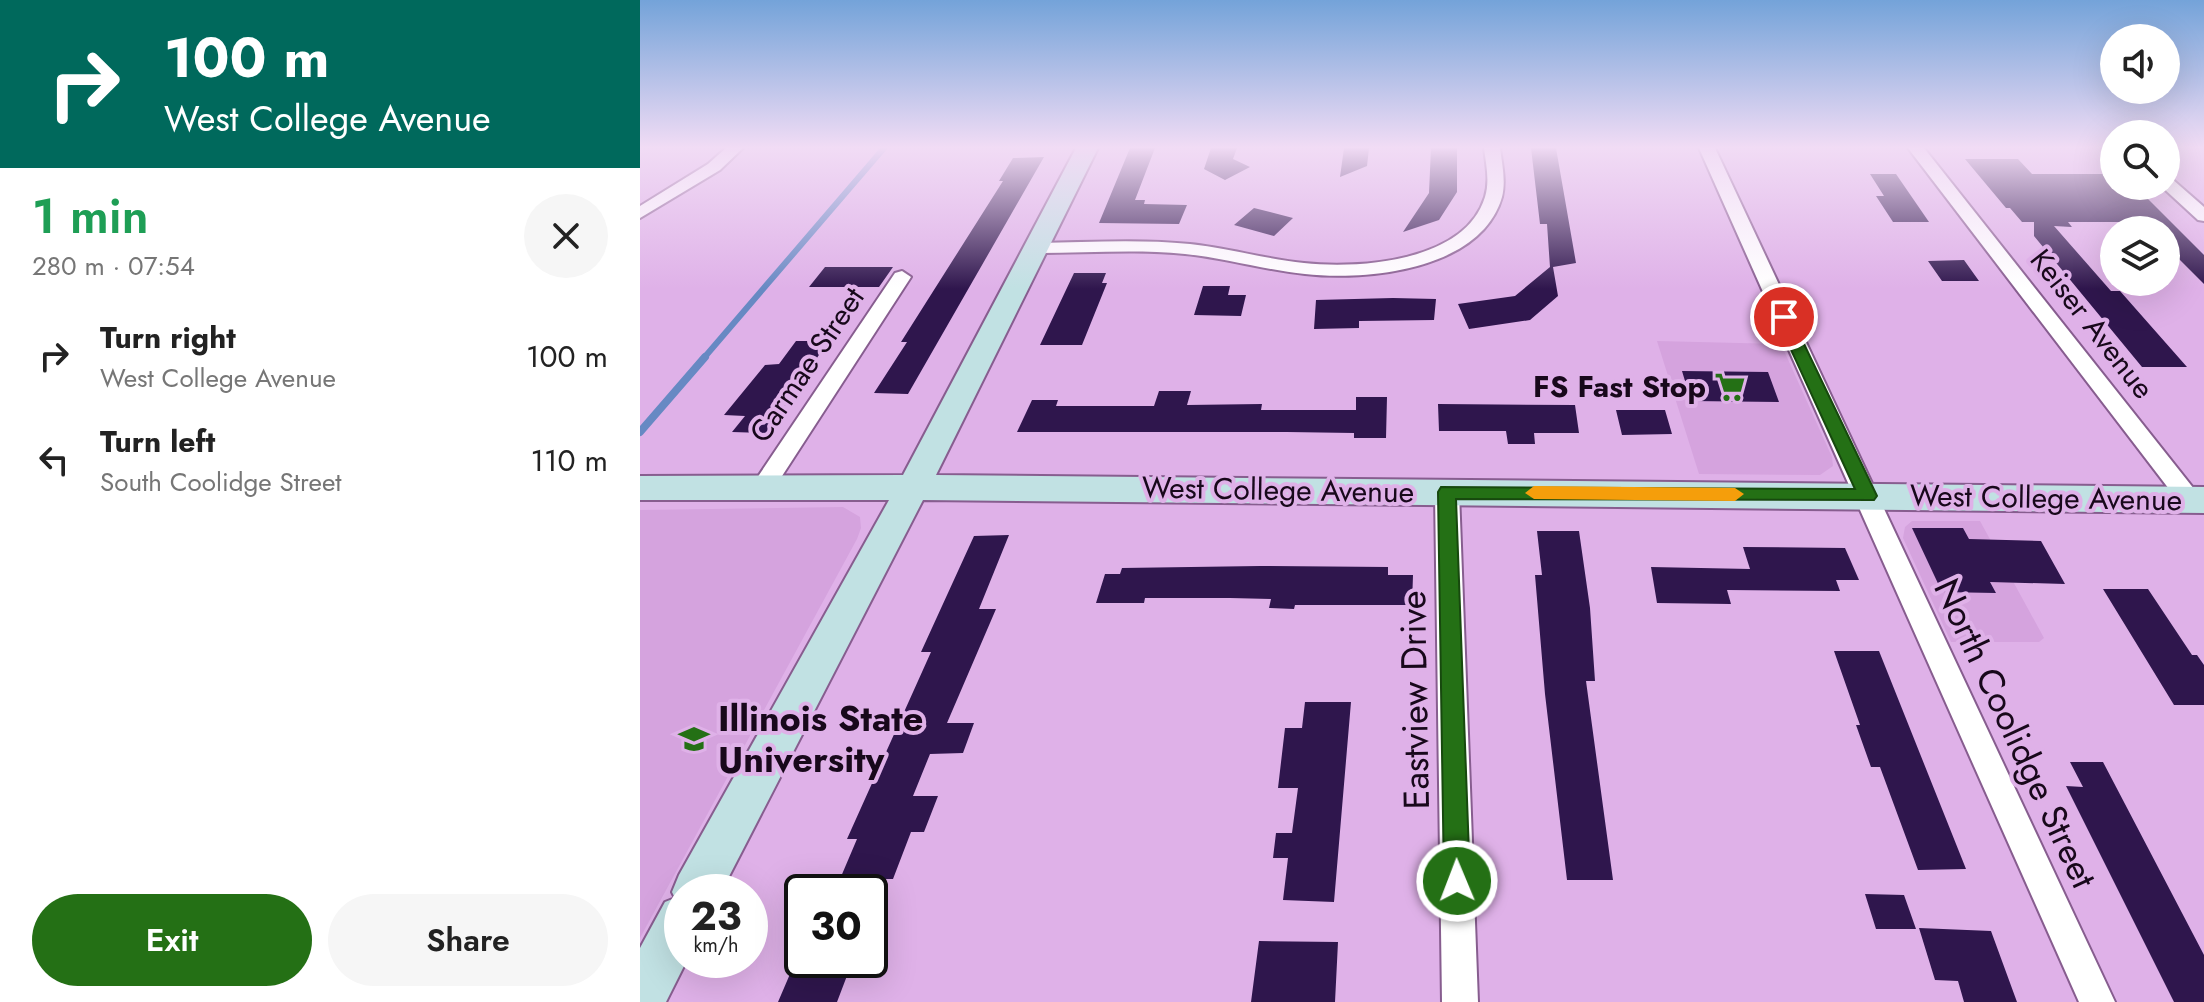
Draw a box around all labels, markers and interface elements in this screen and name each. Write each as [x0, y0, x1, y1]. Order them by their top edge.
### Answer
text: 100 m [164, 17, 329, 98]
map controls [2100, 24, 2180, 296]
button: sound [2100, 24, 2180, 104]
icon: right [32, 32, 136, 136]
text: West College Avenue [164, 92, 491, 144]
button: search [2100, 120, 2180, 200]
text: 1 min [32, 182, 149, 251]
button: close [524, 194, 608, 278]
button: layers [2100, 216, 2180, 296]
street label: Keiser Avenue [2020, 240, 2165, 408]
text: 280 m · 07:54 [32, 247, 195, 285]
street label: Carmae Street [739, 278, 875, 451]
pin [1750, 283, 1818, 351]
icon: arrive [1762, 295, 1806, 339]
text: Turn right [100, 316, 236, 359]
icon: right [32, 334, 76, 378]
text: 100 m [526, 335, 608, 378]
text: West College Avenue [100, 359, 336, 397]
place label: FS Fast Stop [1533, 365, 1706, 408]
supermarket icon: FS Fast Stop [1713, 370, 1747, 404]
text: Turn left [100, 420, 215, 463]
icon: left [32, 438, 76, 482]
text: 110 m [531, 439, 608, 482]
text: South Coolidge Street [100, 463, 342, 501]
street label: West College Avenue [1142, 466, 1414, 513]
street label: West College Avenue [1910, 474, 2182, 521]
street label: North Coolidge Street [1921, 570, 2111, 897]
street label: Eastview Drive [1386, 590, 1442, 810]
place label: Illinois State University [718, 692, 923, 785]
school or university icon: Illinois State University [677, 722, 711, 756]
position arrow [1415, 839, 1499, 923]
speed limit sign: 30 [784, 874, 888, 978]
text: 23 [690, 887, 742, 945]
button: Exit [32, 894, 312, 986]
button: Share [328, 894, 608, 986]
text: km/h [693, 931, 739, 960]

